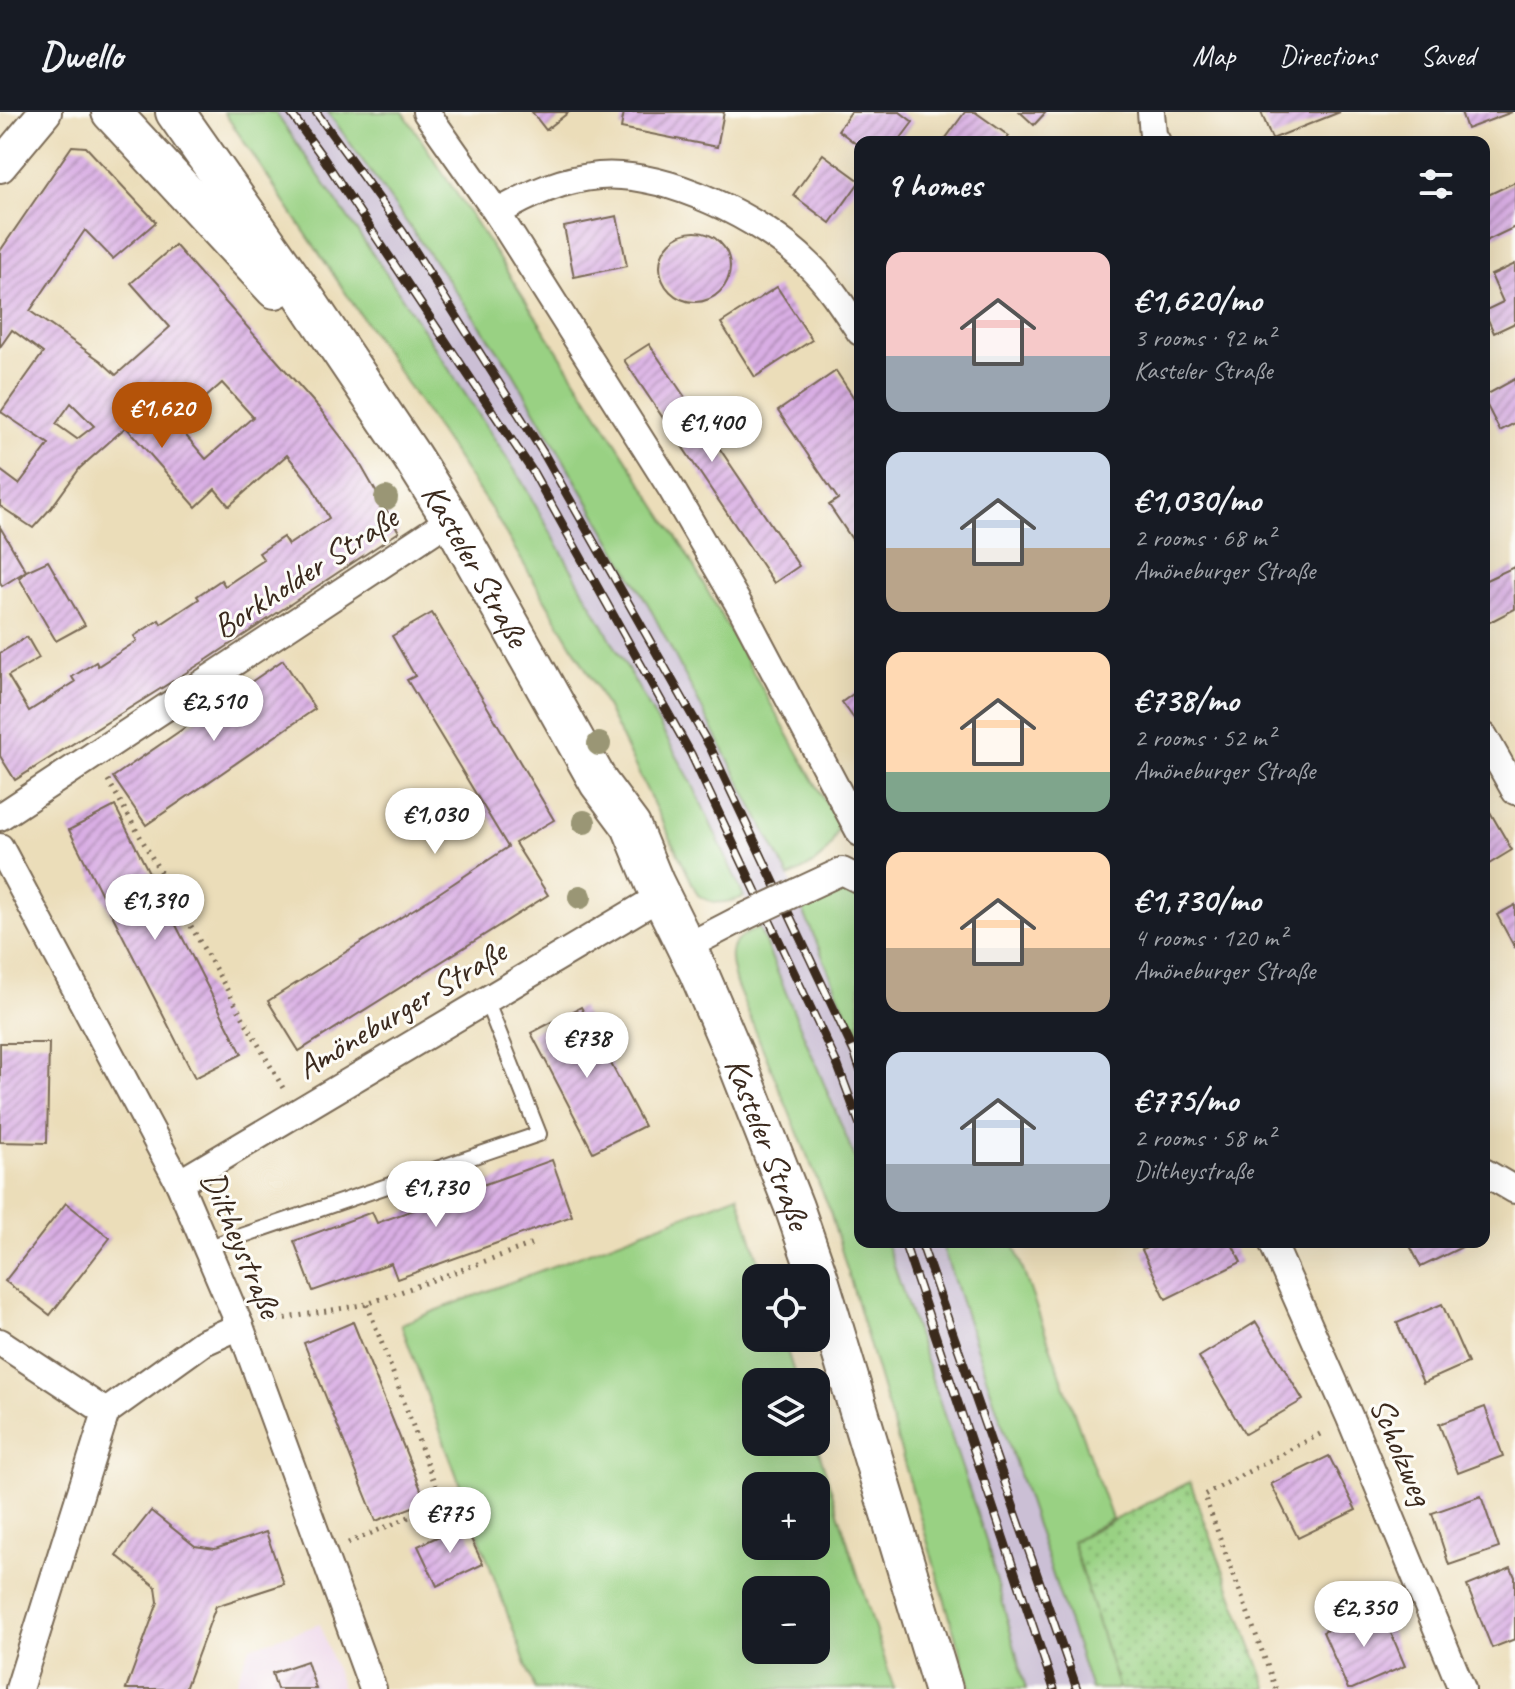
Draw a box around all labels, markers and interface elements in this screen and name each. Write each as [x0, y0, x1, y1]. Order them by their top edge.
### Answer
text: Dwello [40, 32, 123, 79]
text: Map [1192, 38, 1235, 73]
text: Directions [1279, 38, 1377, 73]
text: Saved [1421, 38, 1475, 73]
icon: filters [1414, 162, 1458, 206]
text: 9 homes [886, 163, 982, 206]
text: €1,620/mo [1134, 278, 1262, 321]
icon: home [950, 284, 1046, 380]
text: 3 rooms · 92 m² [1134, 321, 1275, 354]
text: Kasteler Straße [1134, 354, 1272, 387]
pin: €1,620 [97, 382, 227, 450]
text: €1,620 [130, 391, 194, 424]
pin: €1,400 [647, 396, 777, 464]
text: €1,400 [680, 405, 744, 438]
street label: Kasteler Straße [412, 475, 541, 657]
text: €1,030/mo [1134, 478, 1261, 521]
icon: home [950, 484, 1046, 580]
street label: Borkholder Straße [204, 494, 408, 648]
text: 2 rooms · 68 m² [1134, 521, 1275, 554]
text: Amöneburger Straße [1134, 554, 1315, 587]
pin: €2,510 [149, 675, 279, 743]
text: €738/mo [1134, 678, 1239, 721]
text: €2,510 [182, 684, 246, 717]
icon: home [950, 684, 1046, 780]
text: 2 rooms · 52 m² [1134, 721, 1275, 754]
text: Amöneburger Straße [1134, 754, 1315, 787]
pin: €1,030 [370, 788, 500, 856]
text: €1,030 [403, 797, 467, 830]
pin: €1,390 [90, 874, 220, 942]
text: €1,730/mo [1134, 878, 1261, 921]
text: €1,390 [123, 883, 187, 916]
icon: home [950, 884, 1046, 980]
text: 4 rooms · 120 m² [1134, 921, 1286, 954]
street label: Amöneburger Straße [288, 928, 516, 1088]
text: Amöneburger Straße [1134, 954, 1315, 987]
pin: €738 [540, 1012, 634, 1080]
text: €738 [564, 1021, 610, 1054]
street label: Kasteler Straße [716, 1051, 822, 1237]
text: €775/mo [1134, 1078, 1238, 1121]
icon: home [950, 1084, 1046, 1180]
text: 2 rooms · 58 m² [1134, 1121, 1275, 1154]
text: Diltheystraße [1134, 1154, 1253, 1187]
pin: €1,730 [371, 1161, 501, 1229]
street label: Diltheystraße [192, 1164, 293, 1327]
text: €1,730 [404, 1170, 468, 1203]
map controls [742, 1264, 830, 1664]
button: locate [742, 1264, 830, 1352]
button: layers [742, 1368, 830, 1456]
street label: Scholzweg [1360, 1391, 1445, 1513]
button: + [742, 1472, 830, 1560]
pin: €775 [403, 1487, 497, 1555]
text: €775 [427, 1496, 473, 1529]
button: − [742, 1576, 830, 1664]
pin: €2,350 [1299, 1581, 1429, 1649]
text: €2,350 [1332, 1590, 1396, 1623]

